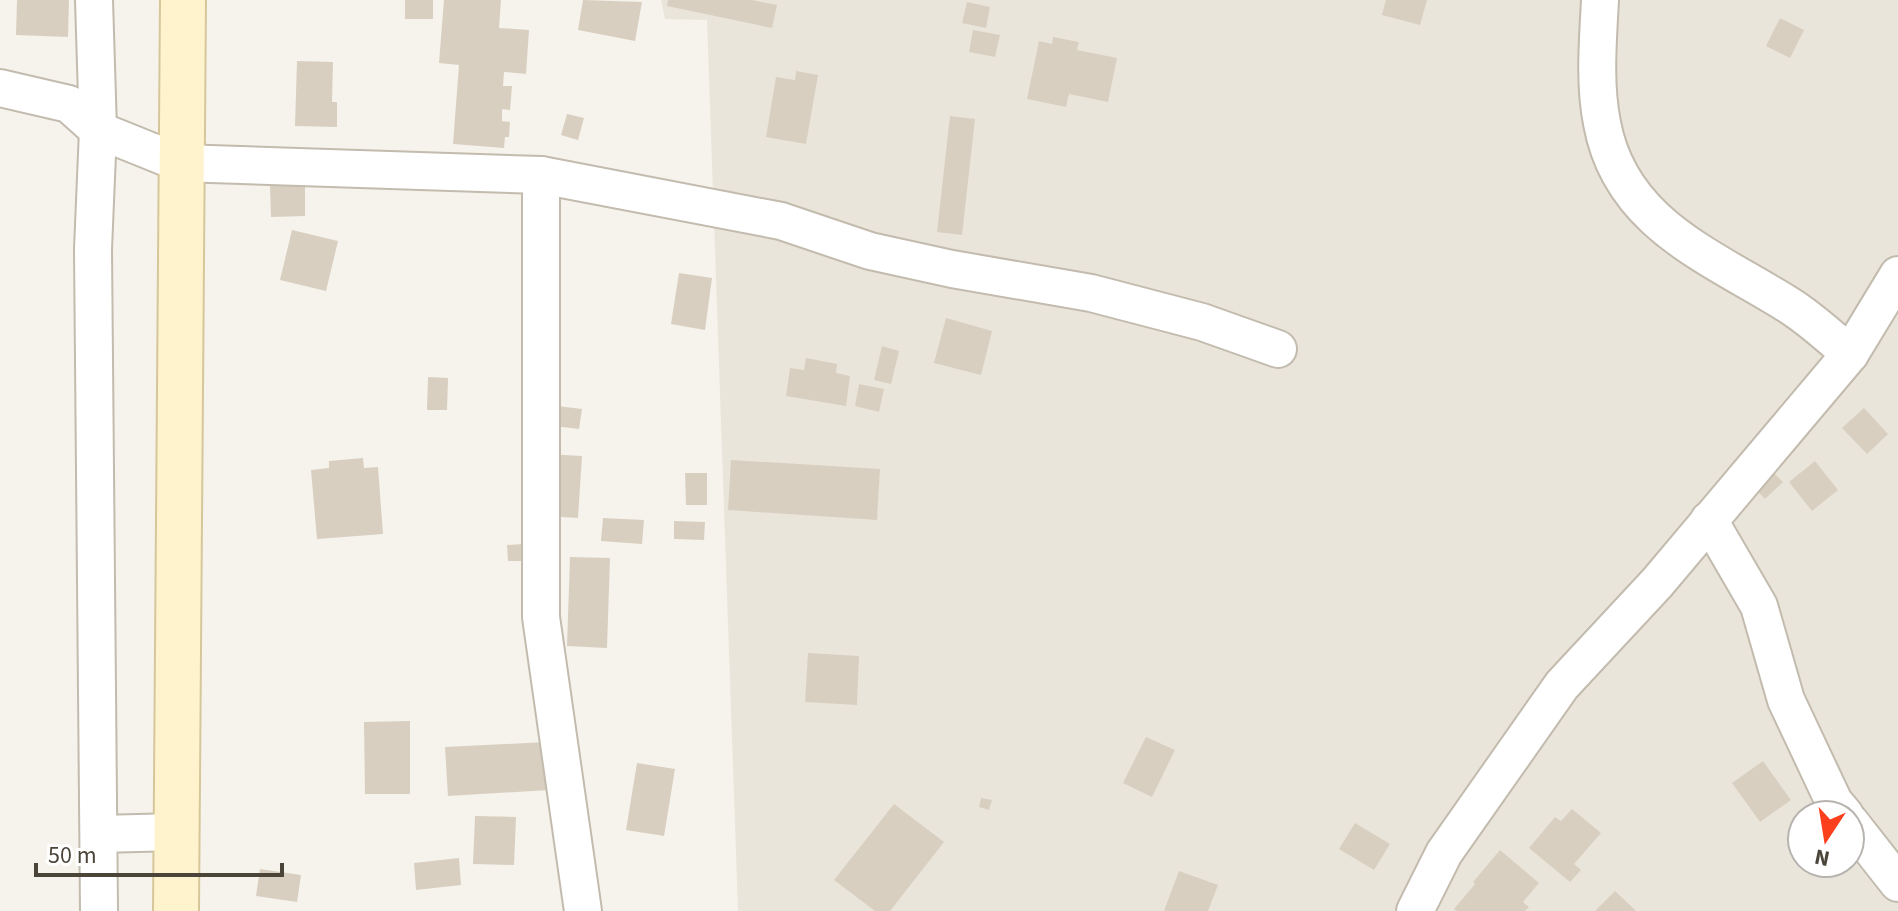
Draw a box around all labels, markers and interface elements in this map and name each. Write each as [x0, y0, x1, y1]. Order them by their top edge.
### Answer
north arrow [1786, 799, 1866, 879]
scale bar [36, 827, 282, 877]
text: 50 m [48, 838, 97, 873]
text: N [1812, 840, 1833, 875]

